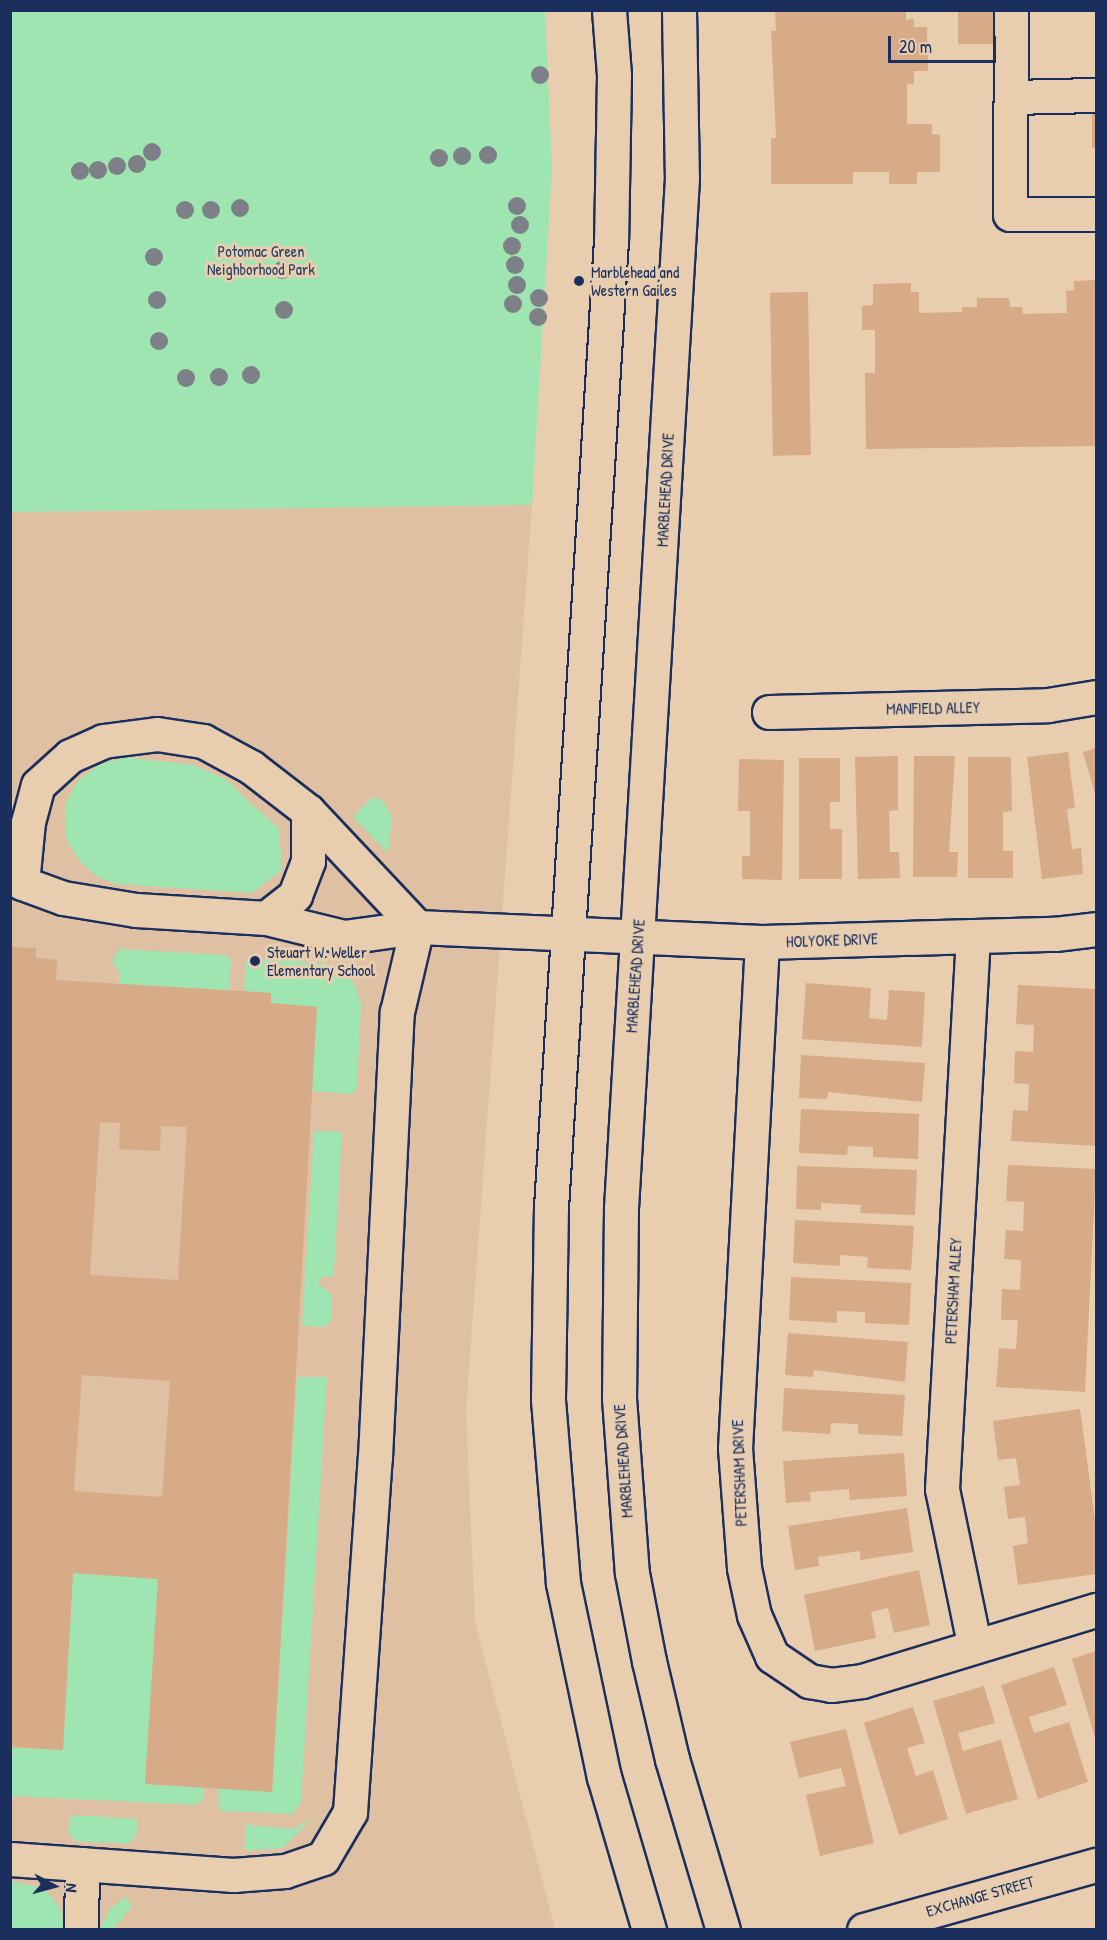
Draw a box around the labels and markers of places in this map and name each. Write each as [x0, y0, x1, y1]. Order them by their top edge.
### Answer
place label: Marblehead and Western Gailes [591, 262, 679, 300]
marker: Marblehead and Western Gailes [572, 274, 586, 288]
place label: Steuart W. Weller Elementary School [267, 942, 375, 980]
marker: Steuart W. Weller Elementary School [248, 954, 262, 968]

